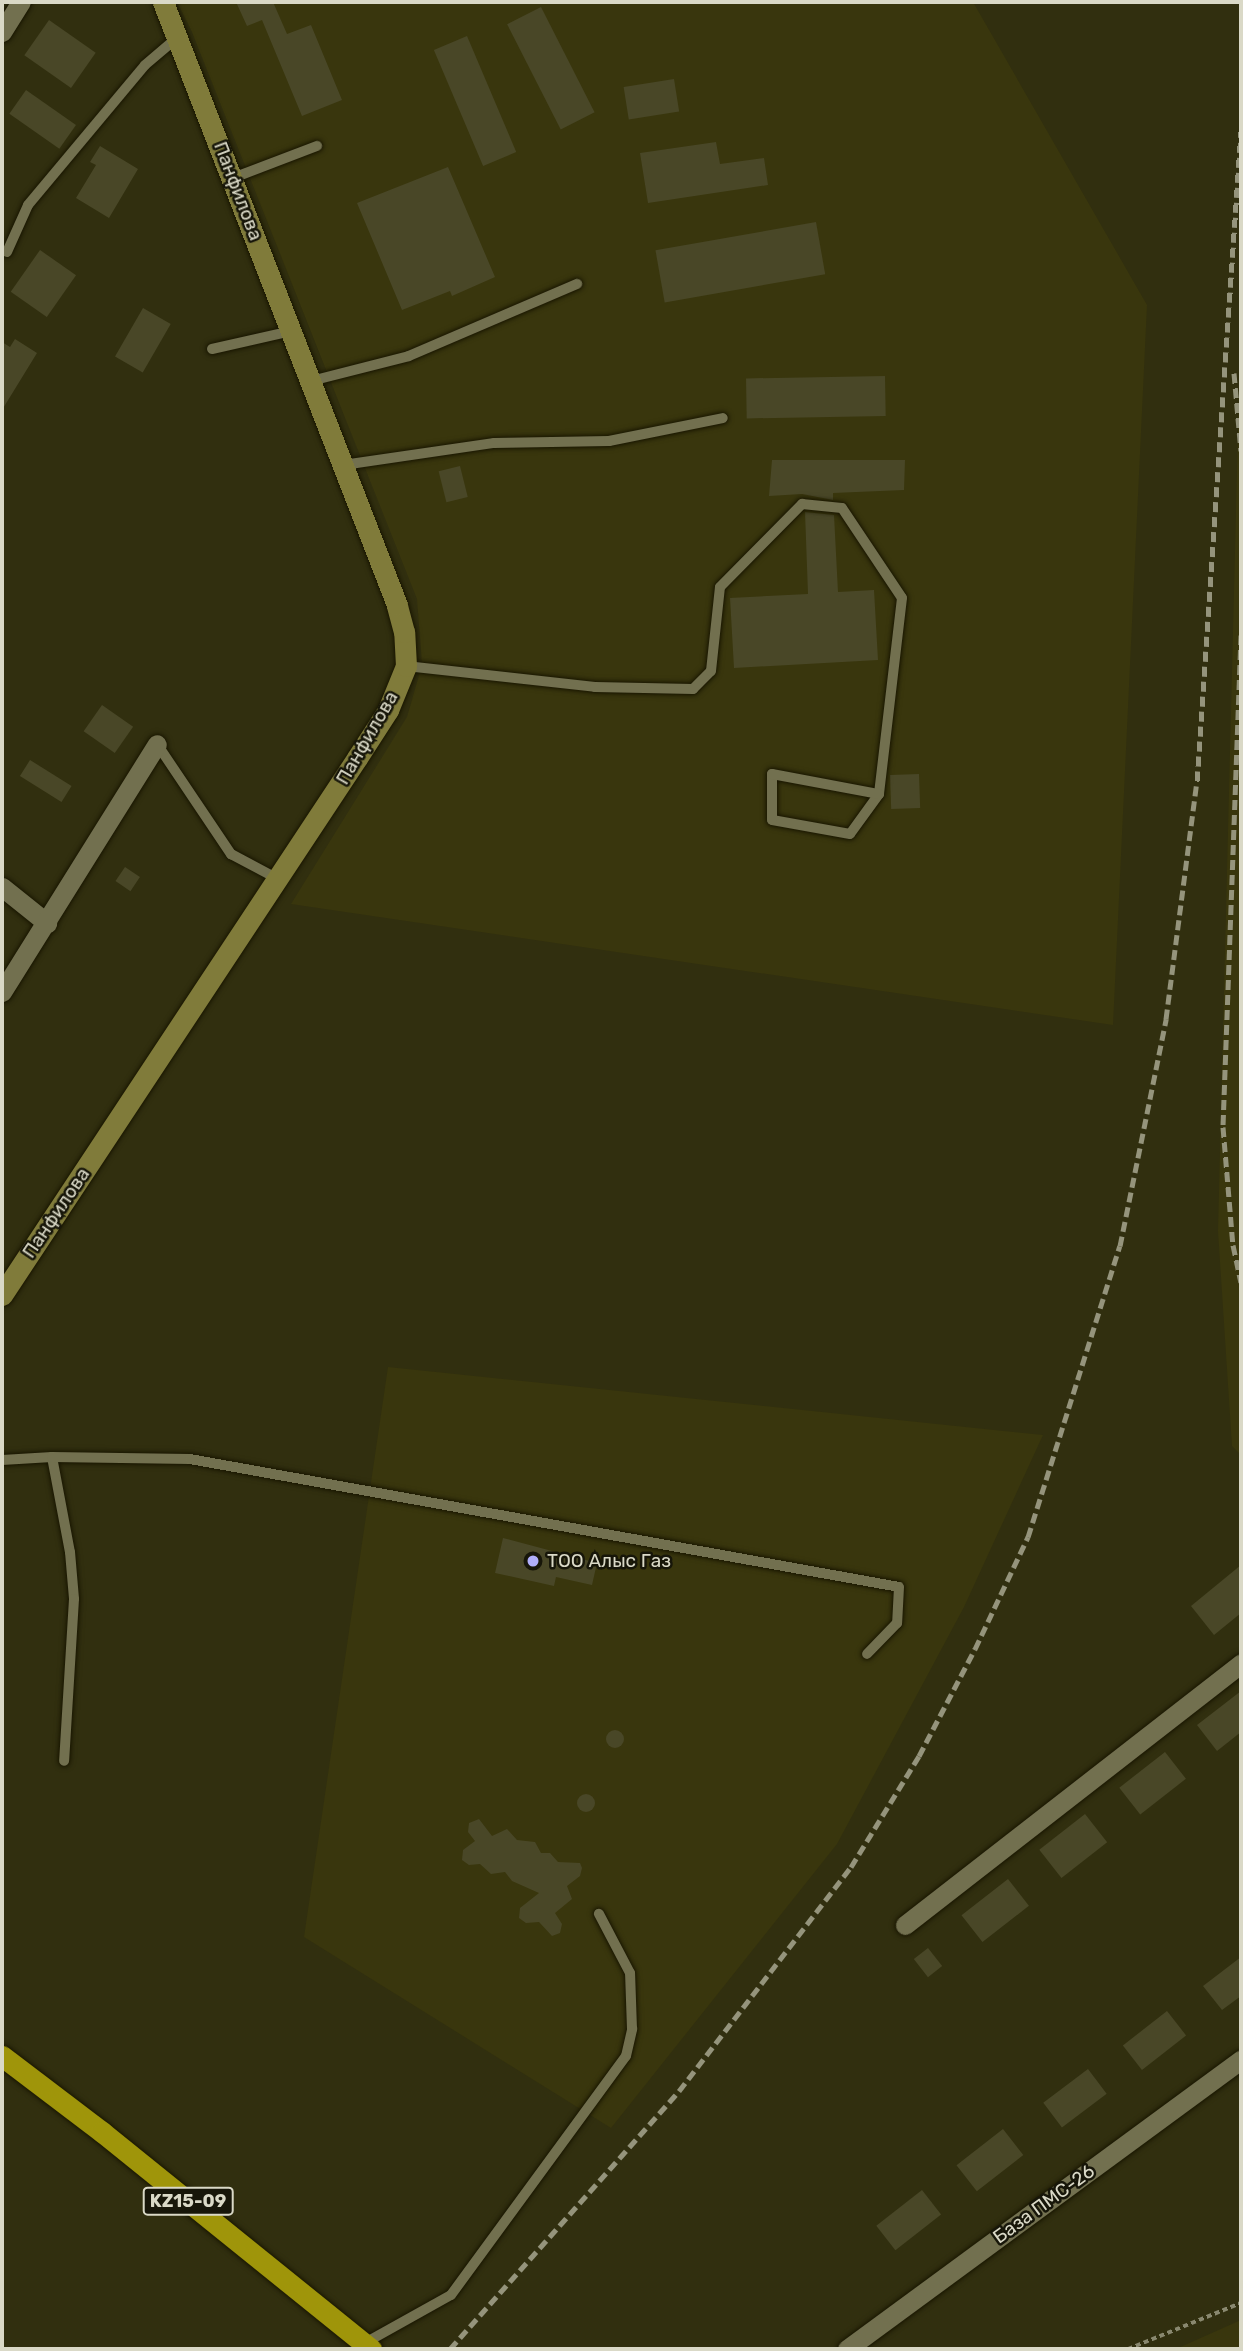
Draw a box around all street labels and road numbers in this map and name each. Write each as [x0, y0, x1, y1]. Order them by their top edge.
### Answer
street label: Панфилова [209, 138, 267, 244]
street label: Панфилова [331, 687, 403, 789]
street label: Панфилова [18, 1164, 94, 1262]
street label: База ПМС-26 [989, 2160, 1099, 2248]
road number: KZ15-09 [142, 2186, 234, 2216]

